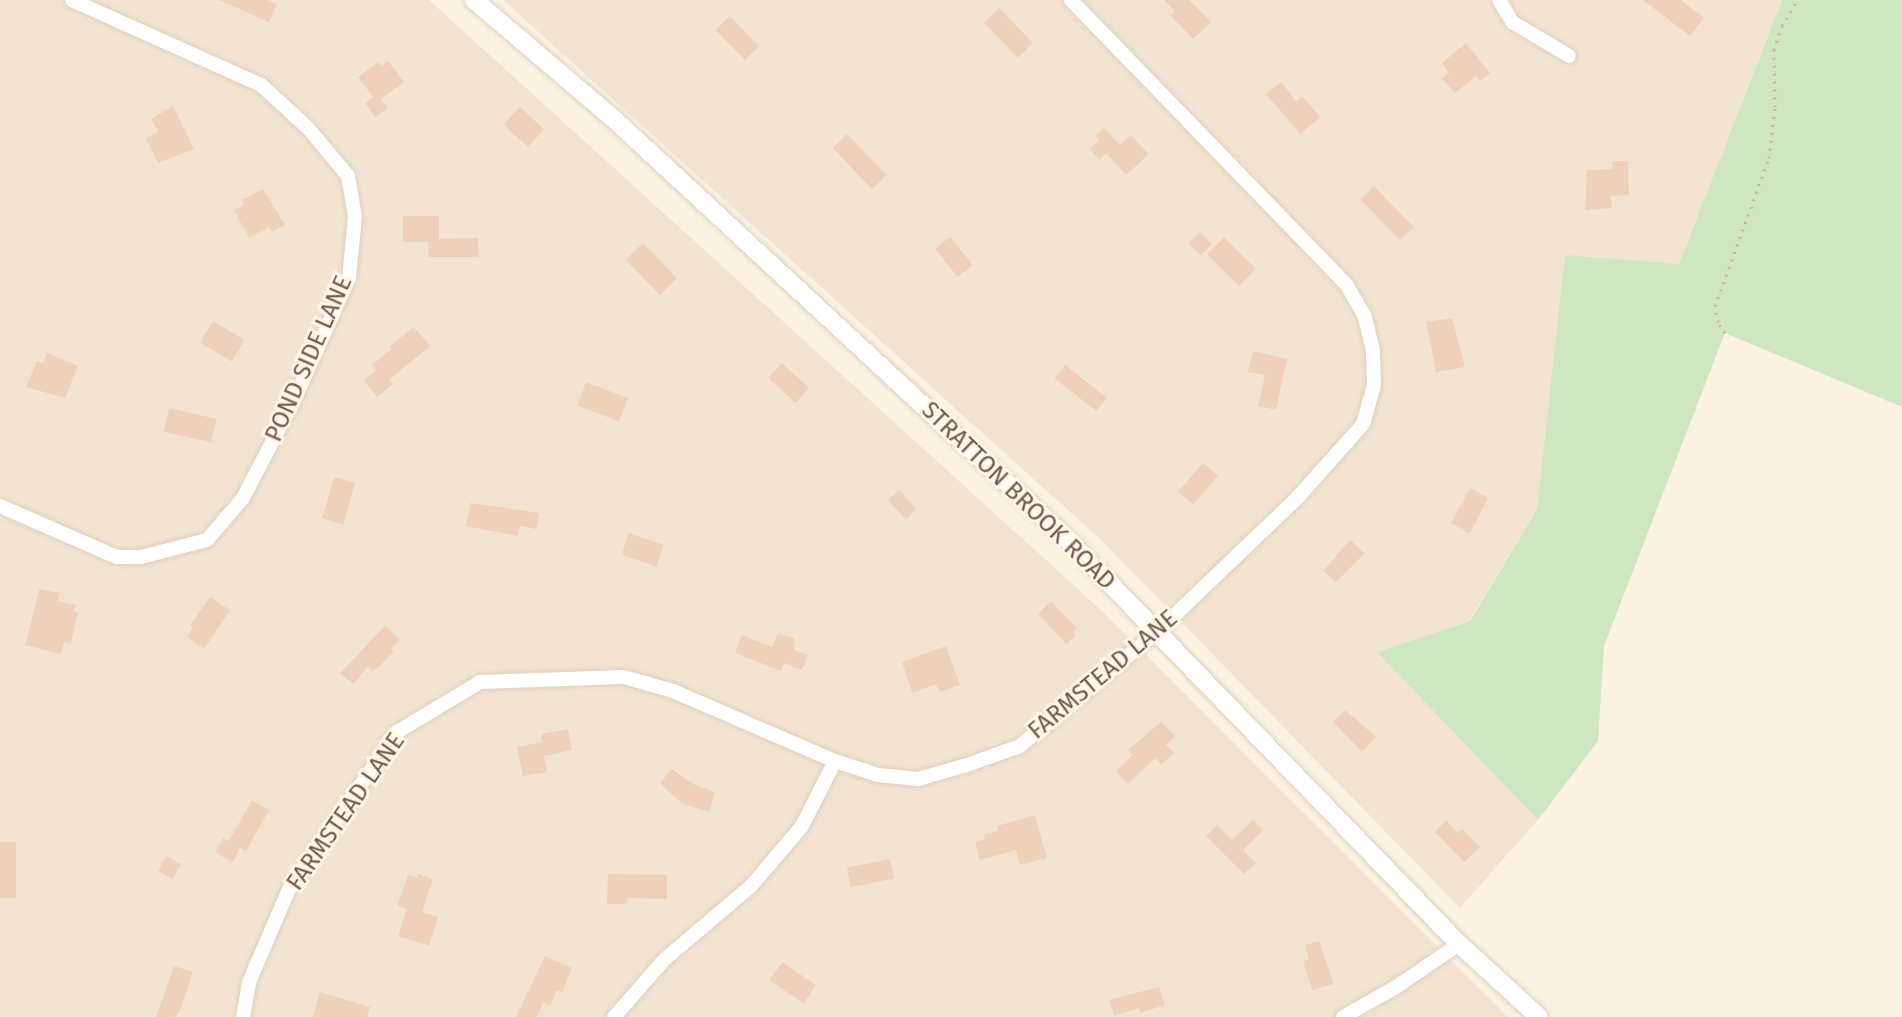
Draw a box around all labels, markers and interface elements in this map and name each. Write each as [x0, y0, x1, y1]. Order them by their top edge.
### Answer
street label: POND SIDE LANE [260, 272, 358, 446]
street label: STRATTON BROOK ROAD [915, 396, 1121, 596]
street label: FARMSTEAD LANE [1023, 604, 1183, 746]
street label: FARMSTEAD LANE [281, 728, 411, 896]

